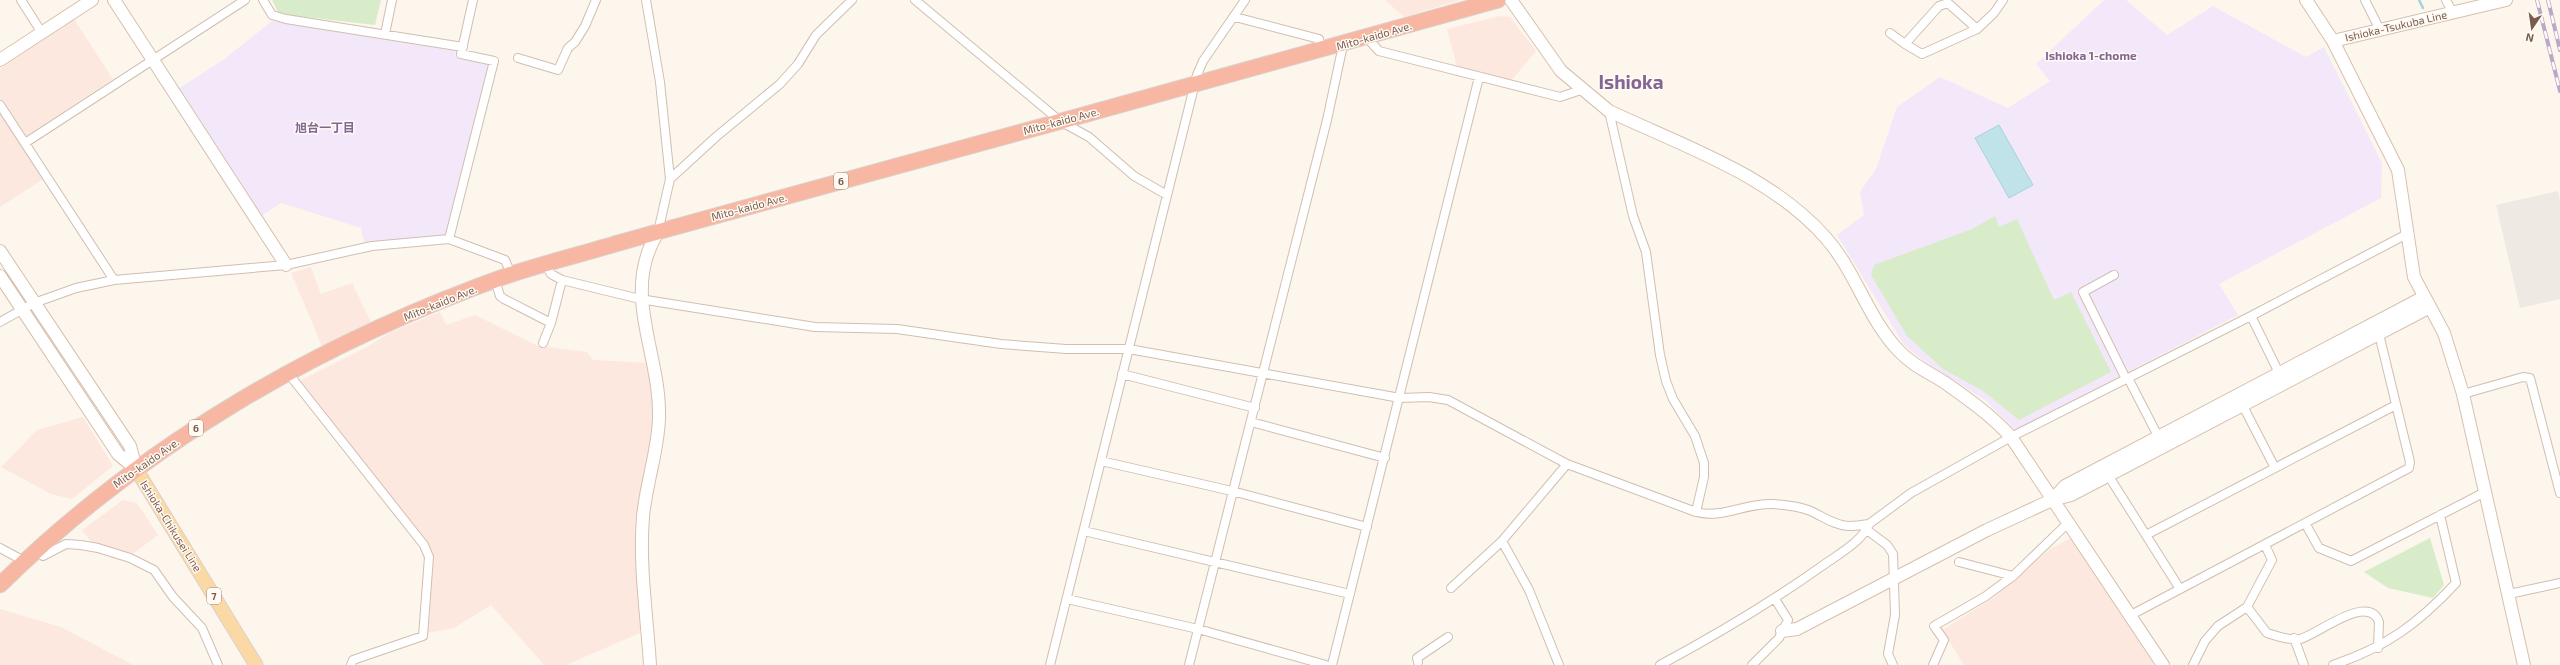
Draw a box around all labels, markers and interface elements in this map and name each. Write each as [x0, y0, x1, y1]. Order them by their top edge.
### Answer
street label: Ishioka-Tsukuba Line [2344, 7, 2448, 44]
north arrow [2512, 8, 2552, 48]
street label: Mito-kaido Ave. [1335, 19, 1413, 52]
text: N [2524, 31, 2535, 45]
district label: Ishioka 1-chome [2045, 48, 2137, 62]
district label: Ishioka [1599, 70, 1663, 93]
street label: Mito-kaido Ave. [1022, 104, 1100, 137]
district label: 旭台一丁目 [295, 120, 355, 134]
road number: 6 [834, 173, 848, 189]
street label: Mito-kaido Ave. [710, 190, 788, 223]
street label: Mito-kaido Ave. [401, 282, 478, 323]
road number: 6 [189, 420, 203, 436]
street label: Mito-kaido Ave. [110, 435, 181, 490]
street label: Ishioka-Chikusei Line [138, 478, 205, 574]
road number: 7 [207, 588, 221, 604]

